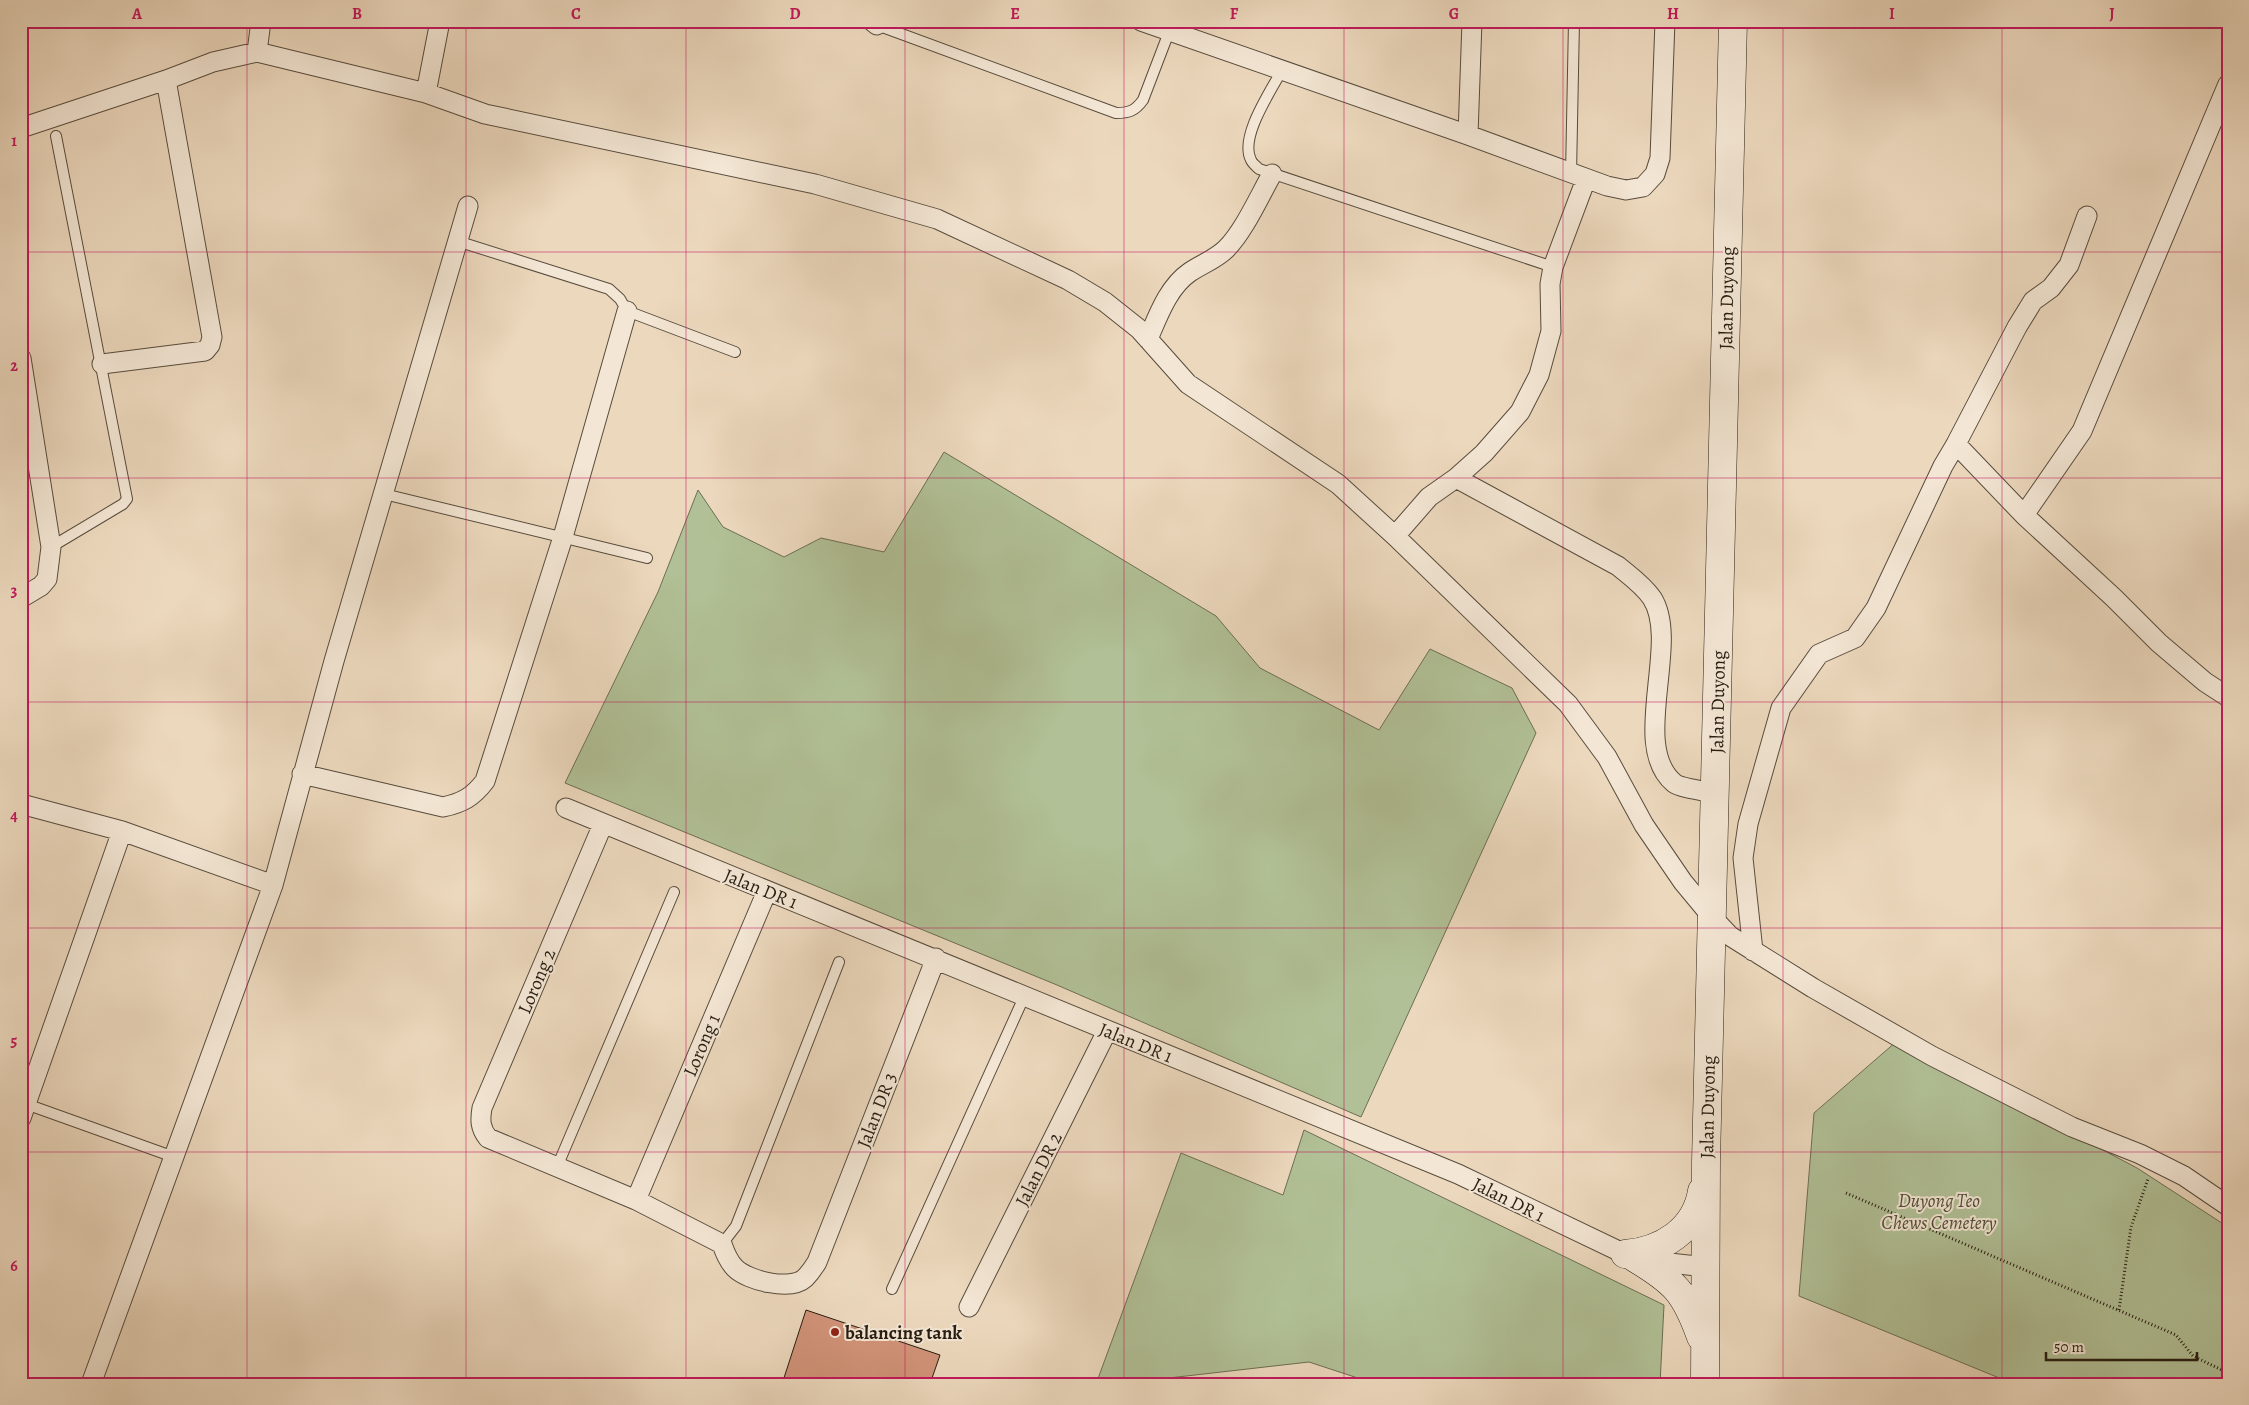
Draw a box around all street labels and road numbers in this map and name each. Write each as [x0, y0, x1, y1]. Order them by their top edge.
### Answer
street label: Jalan Duyong [1713, 246, 1741, 350]
street label: Jalan Duyong [1704, 650, 1732, 754]
street label: Jalan DR 1 [720, 862, 802, 916]
street label: Lorong 2 [512, 945, 562, 1018]
street label: Lorong 1 [677, 1010, 727, 1081]
street label: Jalan DR 1 [1095, 1016, 1177, 1070]
street label: Jalan Duyong [1694, 1055, 1722, 1159]
street label: Jalan DR 3 [851, 1069, 903, 1152]
street label: Jalan DR 2 [1009, 1128, 1069, 1211]
street label: Jalan DR 1 [1468, 1171, 1549, 1229]

